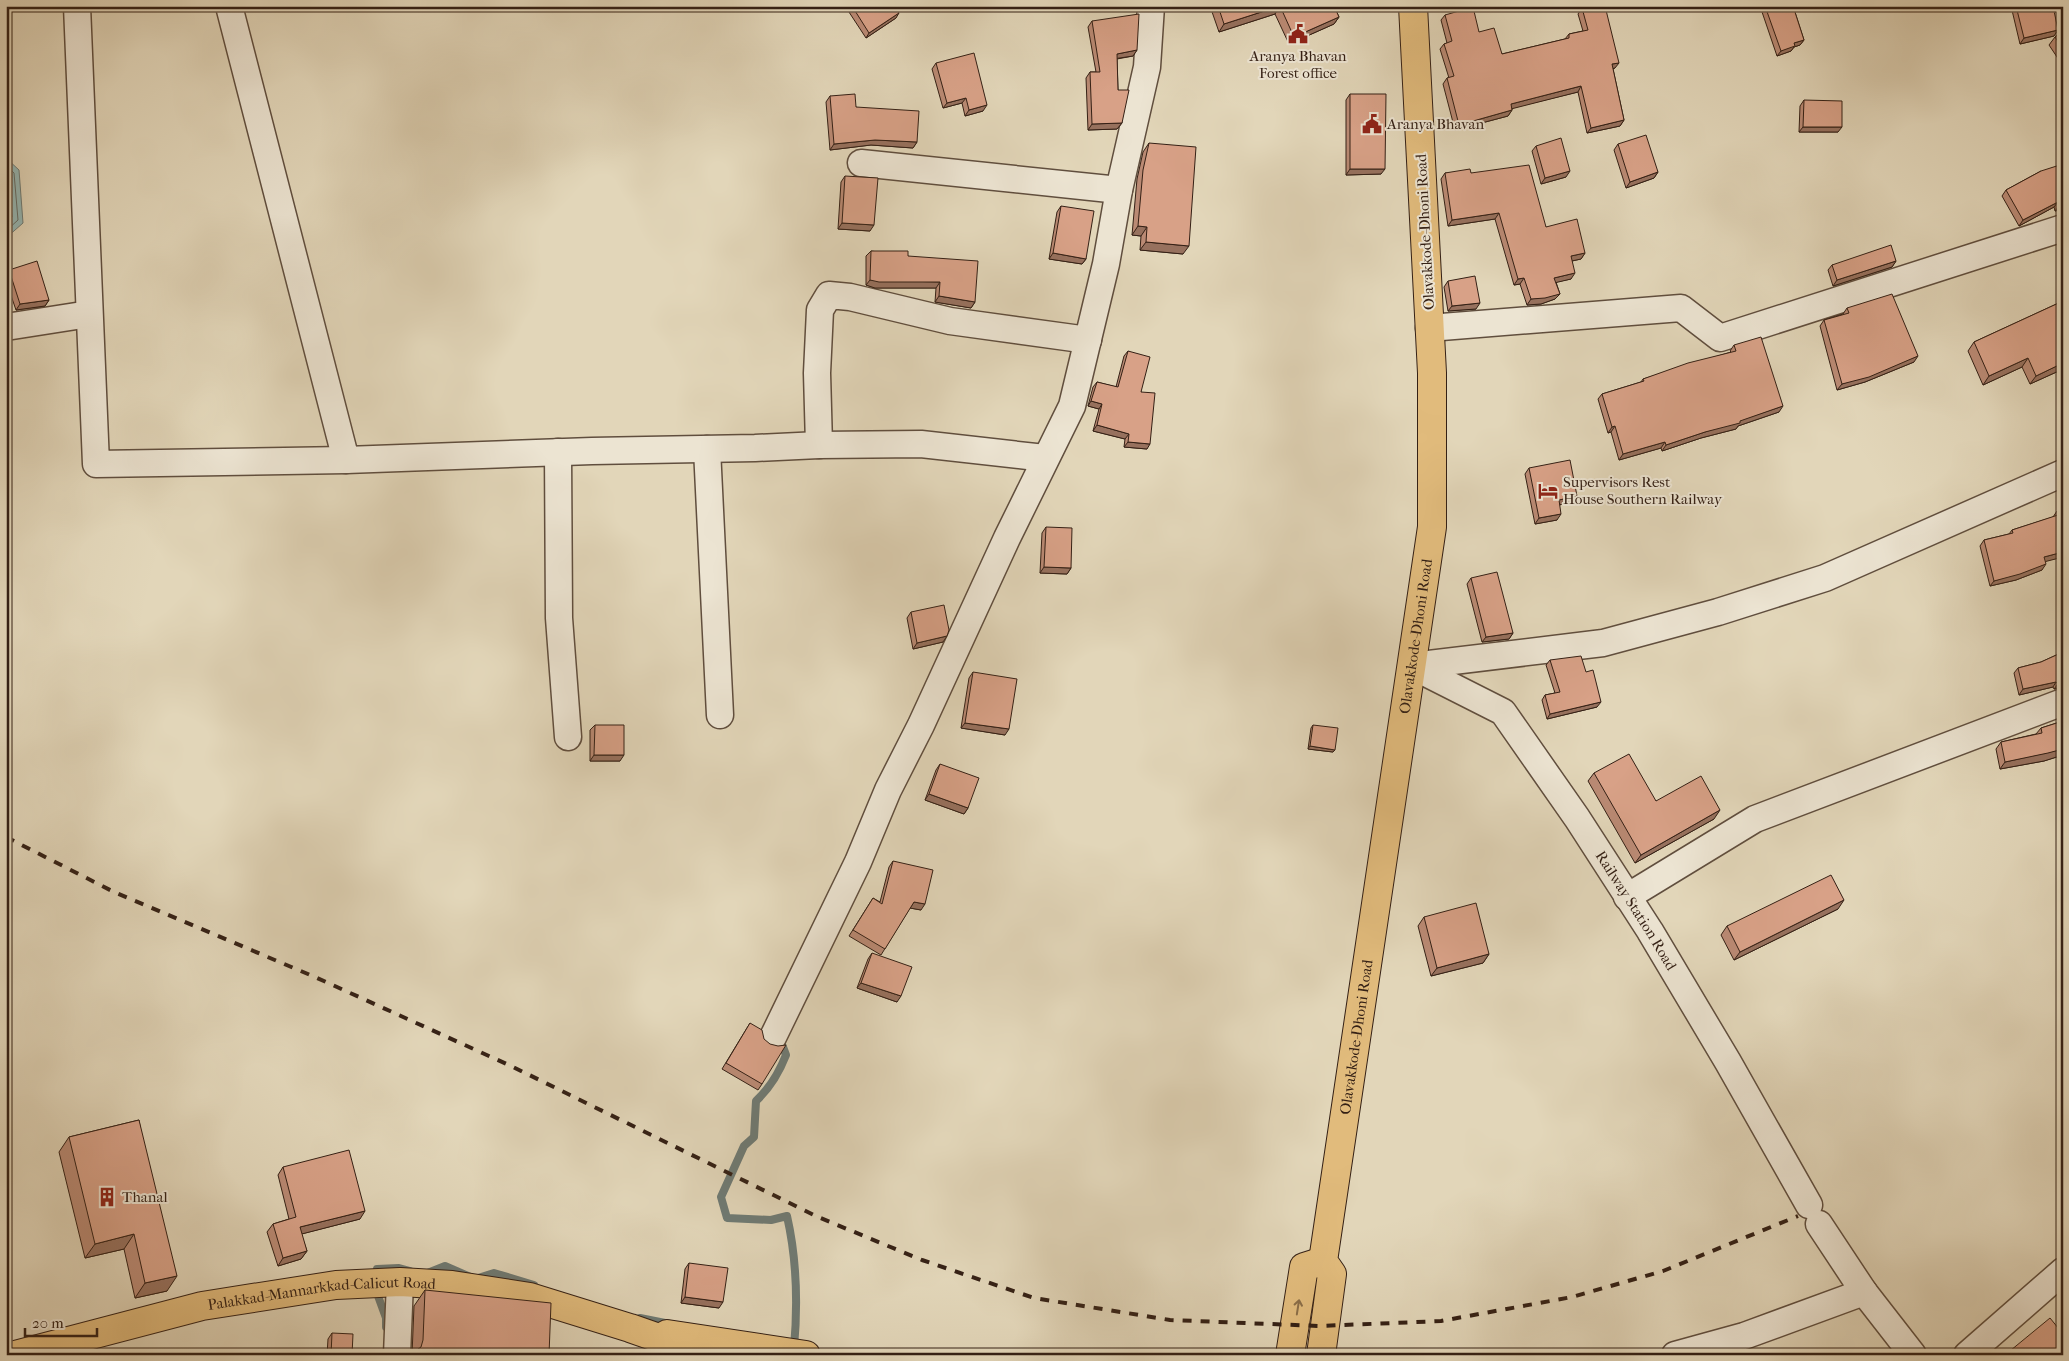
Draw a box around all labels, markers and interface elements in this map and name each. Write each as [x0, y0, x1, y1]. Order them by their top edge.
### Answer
public building icon: Aranya Bhavan Forest office [1287, 23, 1309, 45]
place label: Aranya Bhavan Forest office [1248, 47, 1347, 82]
public building icon: Aranya Bhavan [1361, 113, 1383, 135]
place label: Aranya Bhavan [1386, 115, 1484, 133]
street label: Olavakkode-Dhoni Road [1412, 153, 1438, 311]
place label: Supervisors Rest House Southern Railway [1563, 473, 1723, 508]
hotel icon: Supervisors Rest House Southern Railway [1537, 480, 1559, 502]
street label: Olavakkode-Dhoni Road [1395, 557, 1436, 715]
street label: Railway Station Road [1592, 847, 1681, 974]
street label: Olavakkode-Dhoni Road [1336, 957, 1377, 1116]
building icon: Thanal [96, 1186, 118, 1208]
place label: Thanal [122, 1188, 168, 1206]
street label: Palakkad-Mannarkkad-Calicut Road [206, 1273, 437, 1314]
one-way arrow [1293, 1299, 1303, 1315]
scale bar [25, 1306, 98, 1338]
text: 20 m [32, 1314, 64, 1332]

